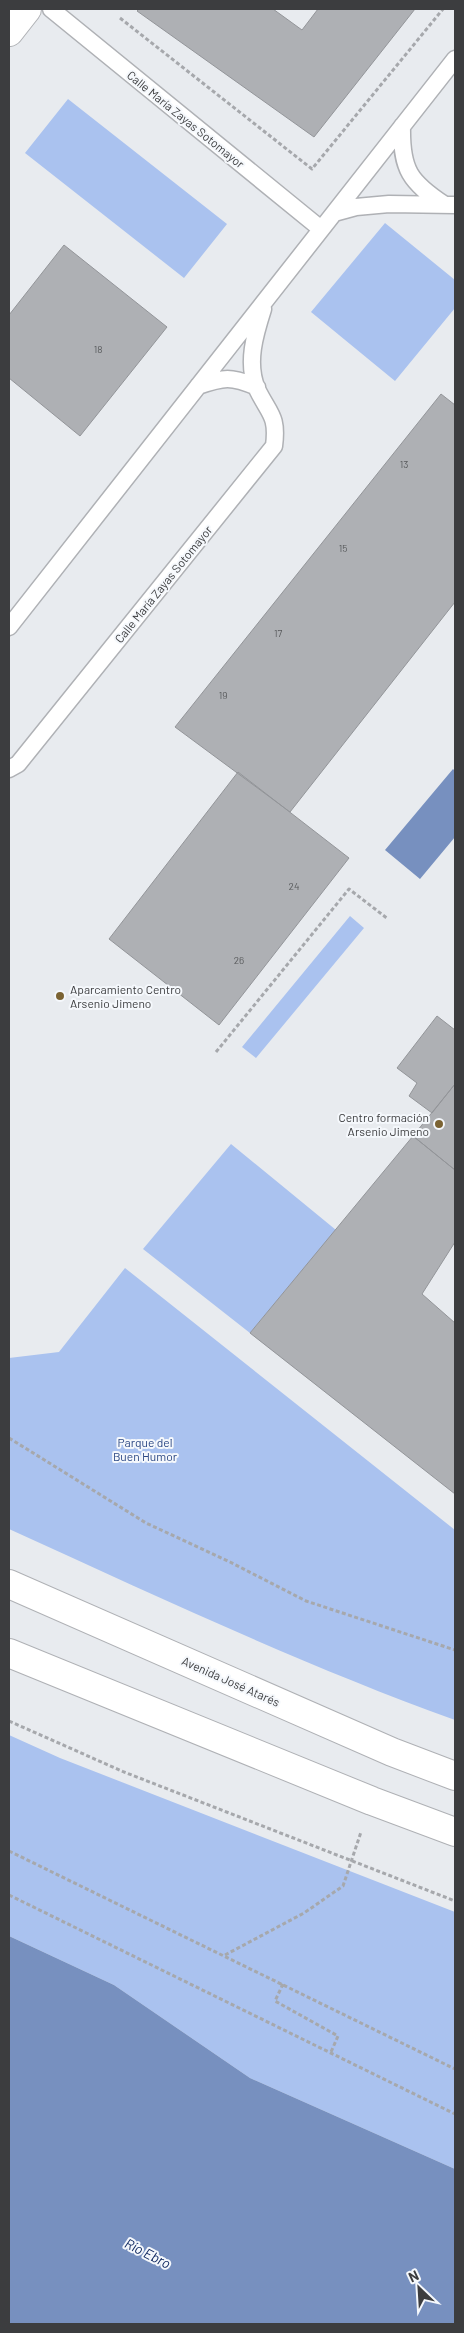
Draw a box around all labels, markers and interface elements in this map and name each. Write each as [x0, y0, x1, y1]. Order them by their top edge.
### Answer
street label: Calle María Zayas Sotomayor [125, 67, 248, 171]
house number: 18 [94, 343, 102, 355]
house number: 13 [400, 458, 408, 470]
street label: Calle María Zayas Sotomayor [111, 522, 215, 645]
house number: 15 [339, 542, 347, 554]
house number: 17 [274, 627, 282, 639]
house number: 19 [219, 689, 227, 701]
house number: 24 [289, 880, 299, 892]
house number: 26 [234, 954, 244, 966]
place label: Aparcamiento Centro Arsenio Jimeno [70, 982, 181, 1010]
marker: Aparcamiento Centro Arsenio Jimeno [54, 990, 66, 1002]
place label: Centro formación Arsenio Jimeno [338, 1110, 429, 1138]
marker: Centro formación Arsenio Jimeno [433, 1118, 445, 1130]
park label: Parque del Buen Humor [113, 1435, 178, 1463]
street label: Avenida José Atarés [180, 1653, 282, 1709]
water label: Río Ebro [122, 2234, 174, 2272]
north arrow [394, 2263, 444, 2313]
text: N [405, 2266, 421, 2285]

